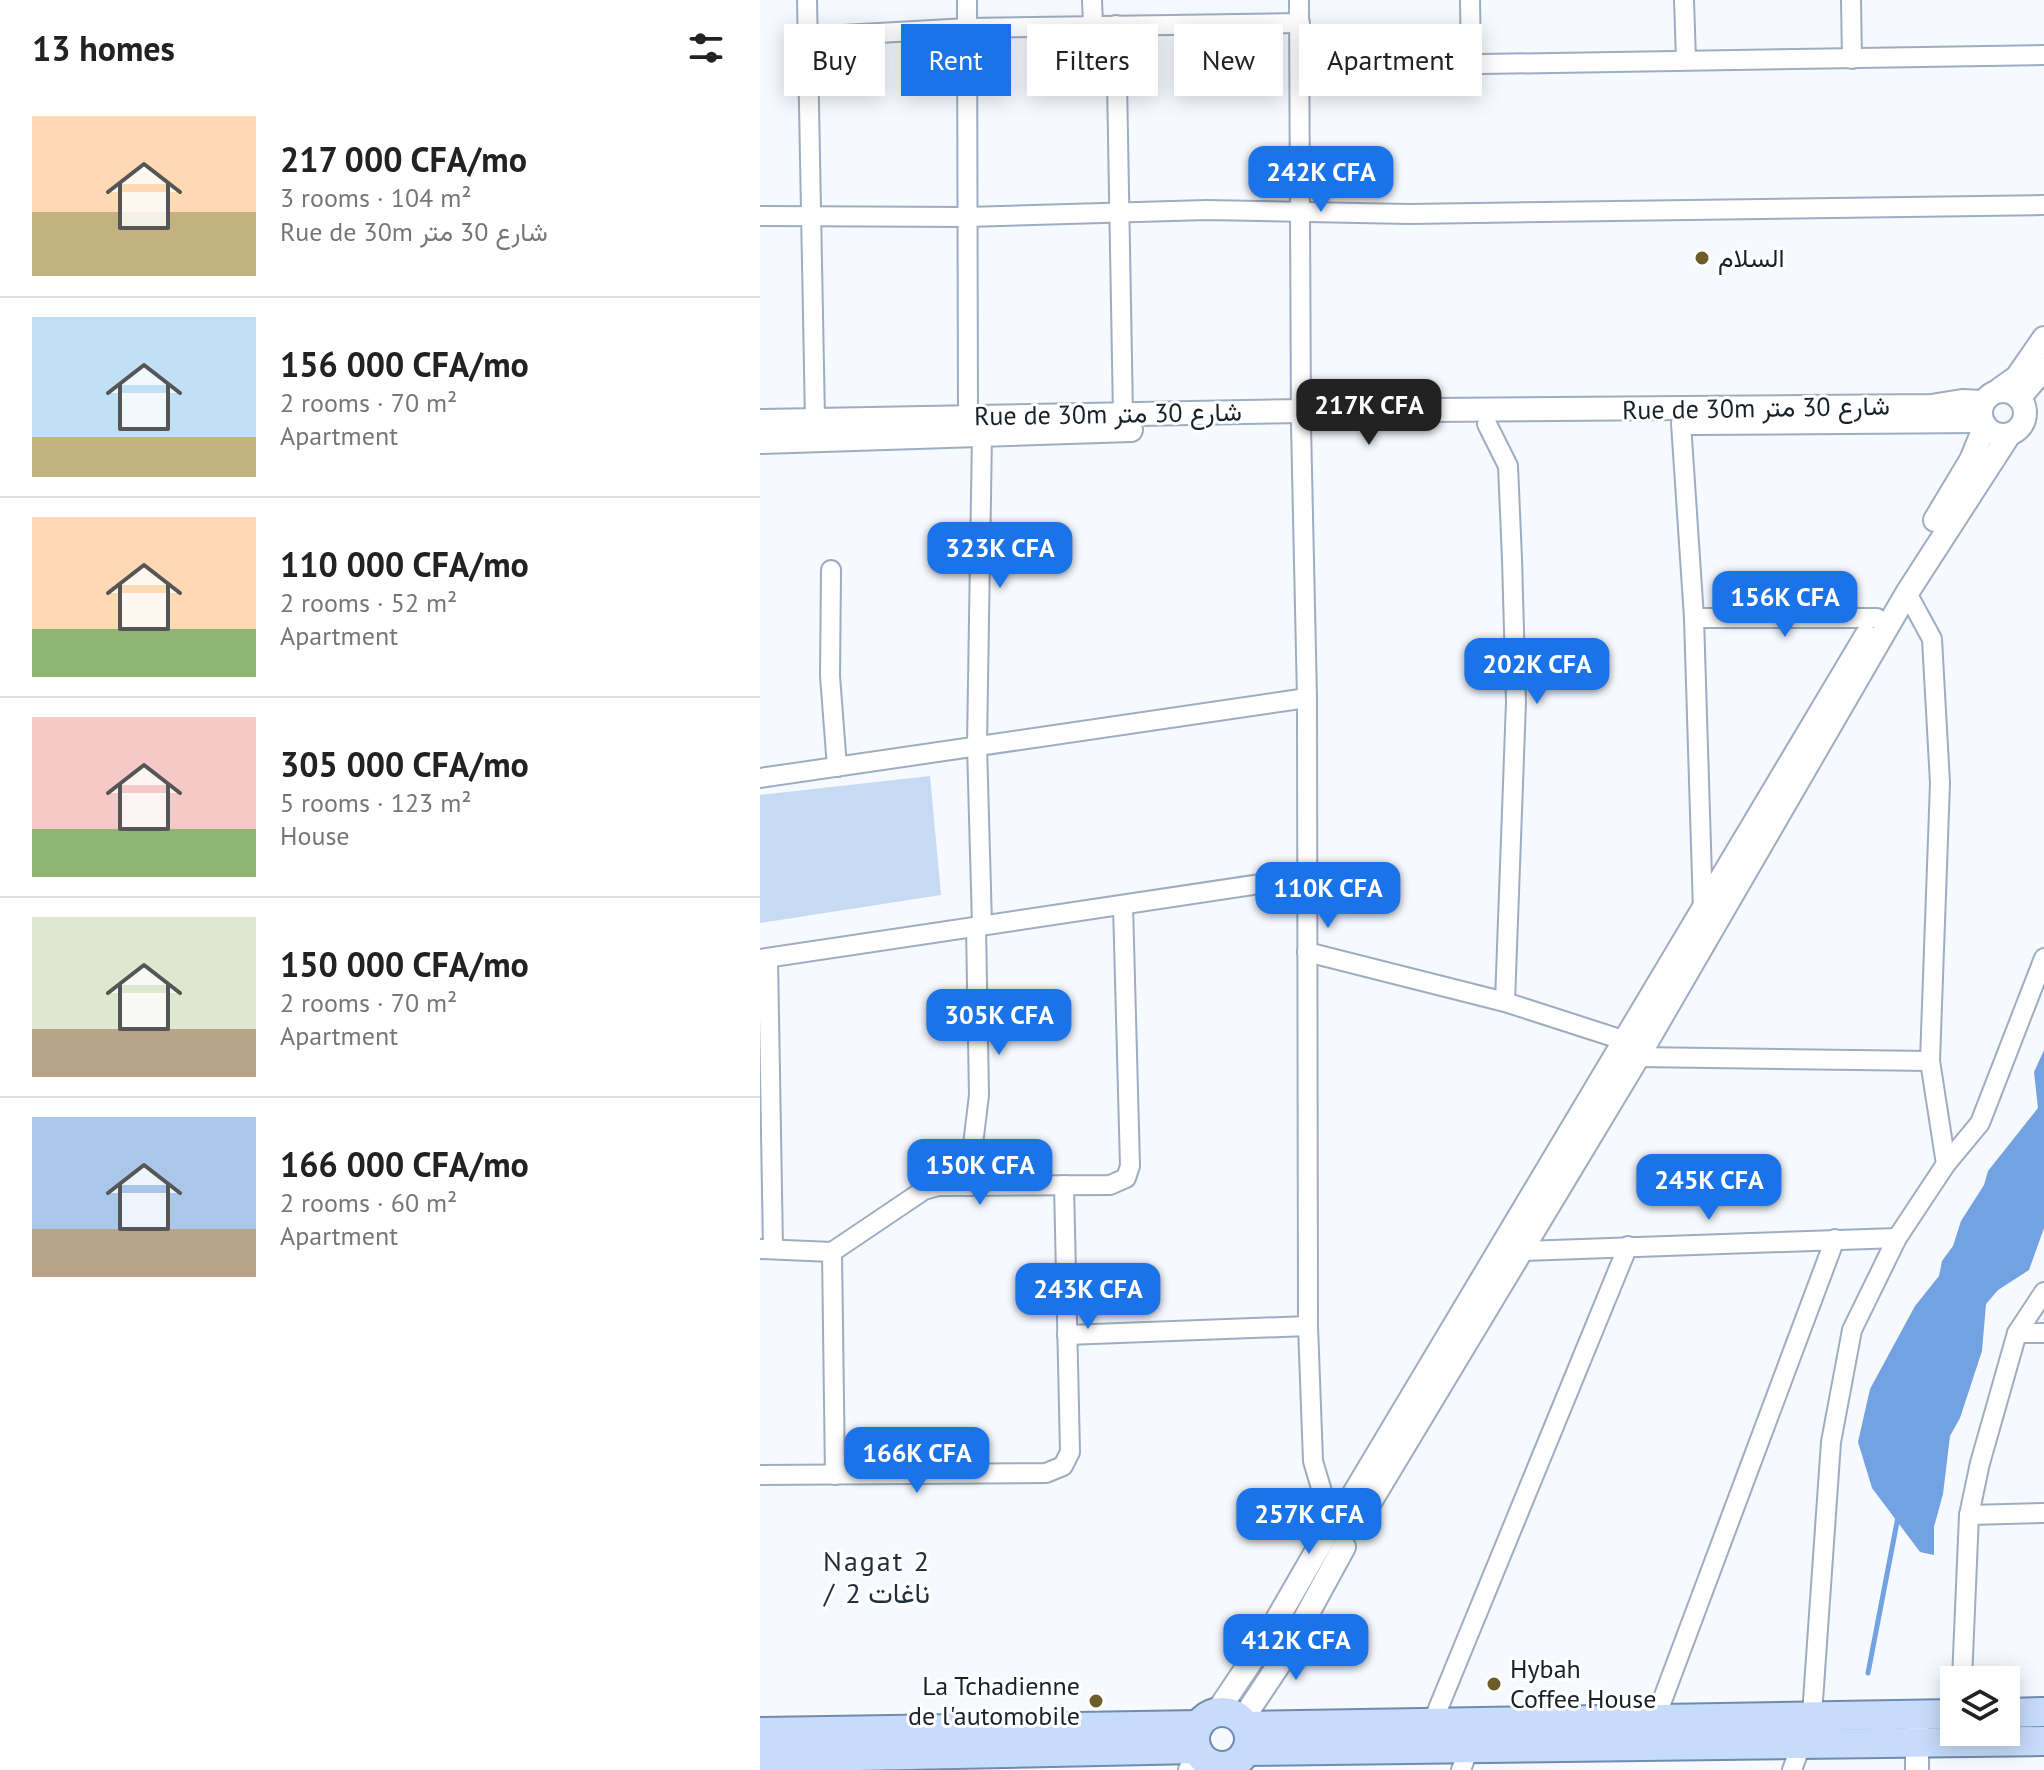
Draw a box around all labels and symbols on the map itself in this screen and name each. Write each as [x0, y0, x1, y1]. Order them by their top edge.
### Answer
pin: 242K CFA [1238, 146, 1404, 214]
place label: السلام [1718, 241, 1785, 275]
marker: السلام [1693, 249, 1711, 267]
pin: 217K CFA [1286, 379, 1452, 447]
street label: Rue de 30m شارع 30 متر [1622, 389, 1890, 428]
street label: Rue de 30m شارع 30 متر [974, 395, 1242, 434]
pin: 323K CFA [917, 522, 1083, 590]
pin: 156K CFA [1702, 571, 1868, 639]
pin: 202K CFA [1454, 638, 1620, 706]
pin: 110K CFA [1245, 862, 1411, 930]
pin: 305K CFA [916, 989, 1082, 1057]
pin: 150K CFA [897, 1139, 1063, 1207]
pin: 245K CFA [1626, 1154, 1792, 1222]
pin: 243K CFA [1005, 1263, 1171, 1331]
pin: 166K CFA [834, 1427, 1000, 1495]
pin: 257K CFA [1226, 1488, 1392, 1556]
district label: Nagat 2 / ناغات 2 [822, 1542, 931, 1611]
pin: 412K CFA [1213, 1614, 1379, 1682]
place label: Hybah Coffee House [1510, 1652, 1657, 1715]
place label: La Tchadienne de l'automobile [908, 1669, 1080, 1732]
marker: Hybah Coffee House [1485, 1675, 1503, 1693]
marker: La Tchadienne de l'automobile [1087, 1692, 1105, 1710]

